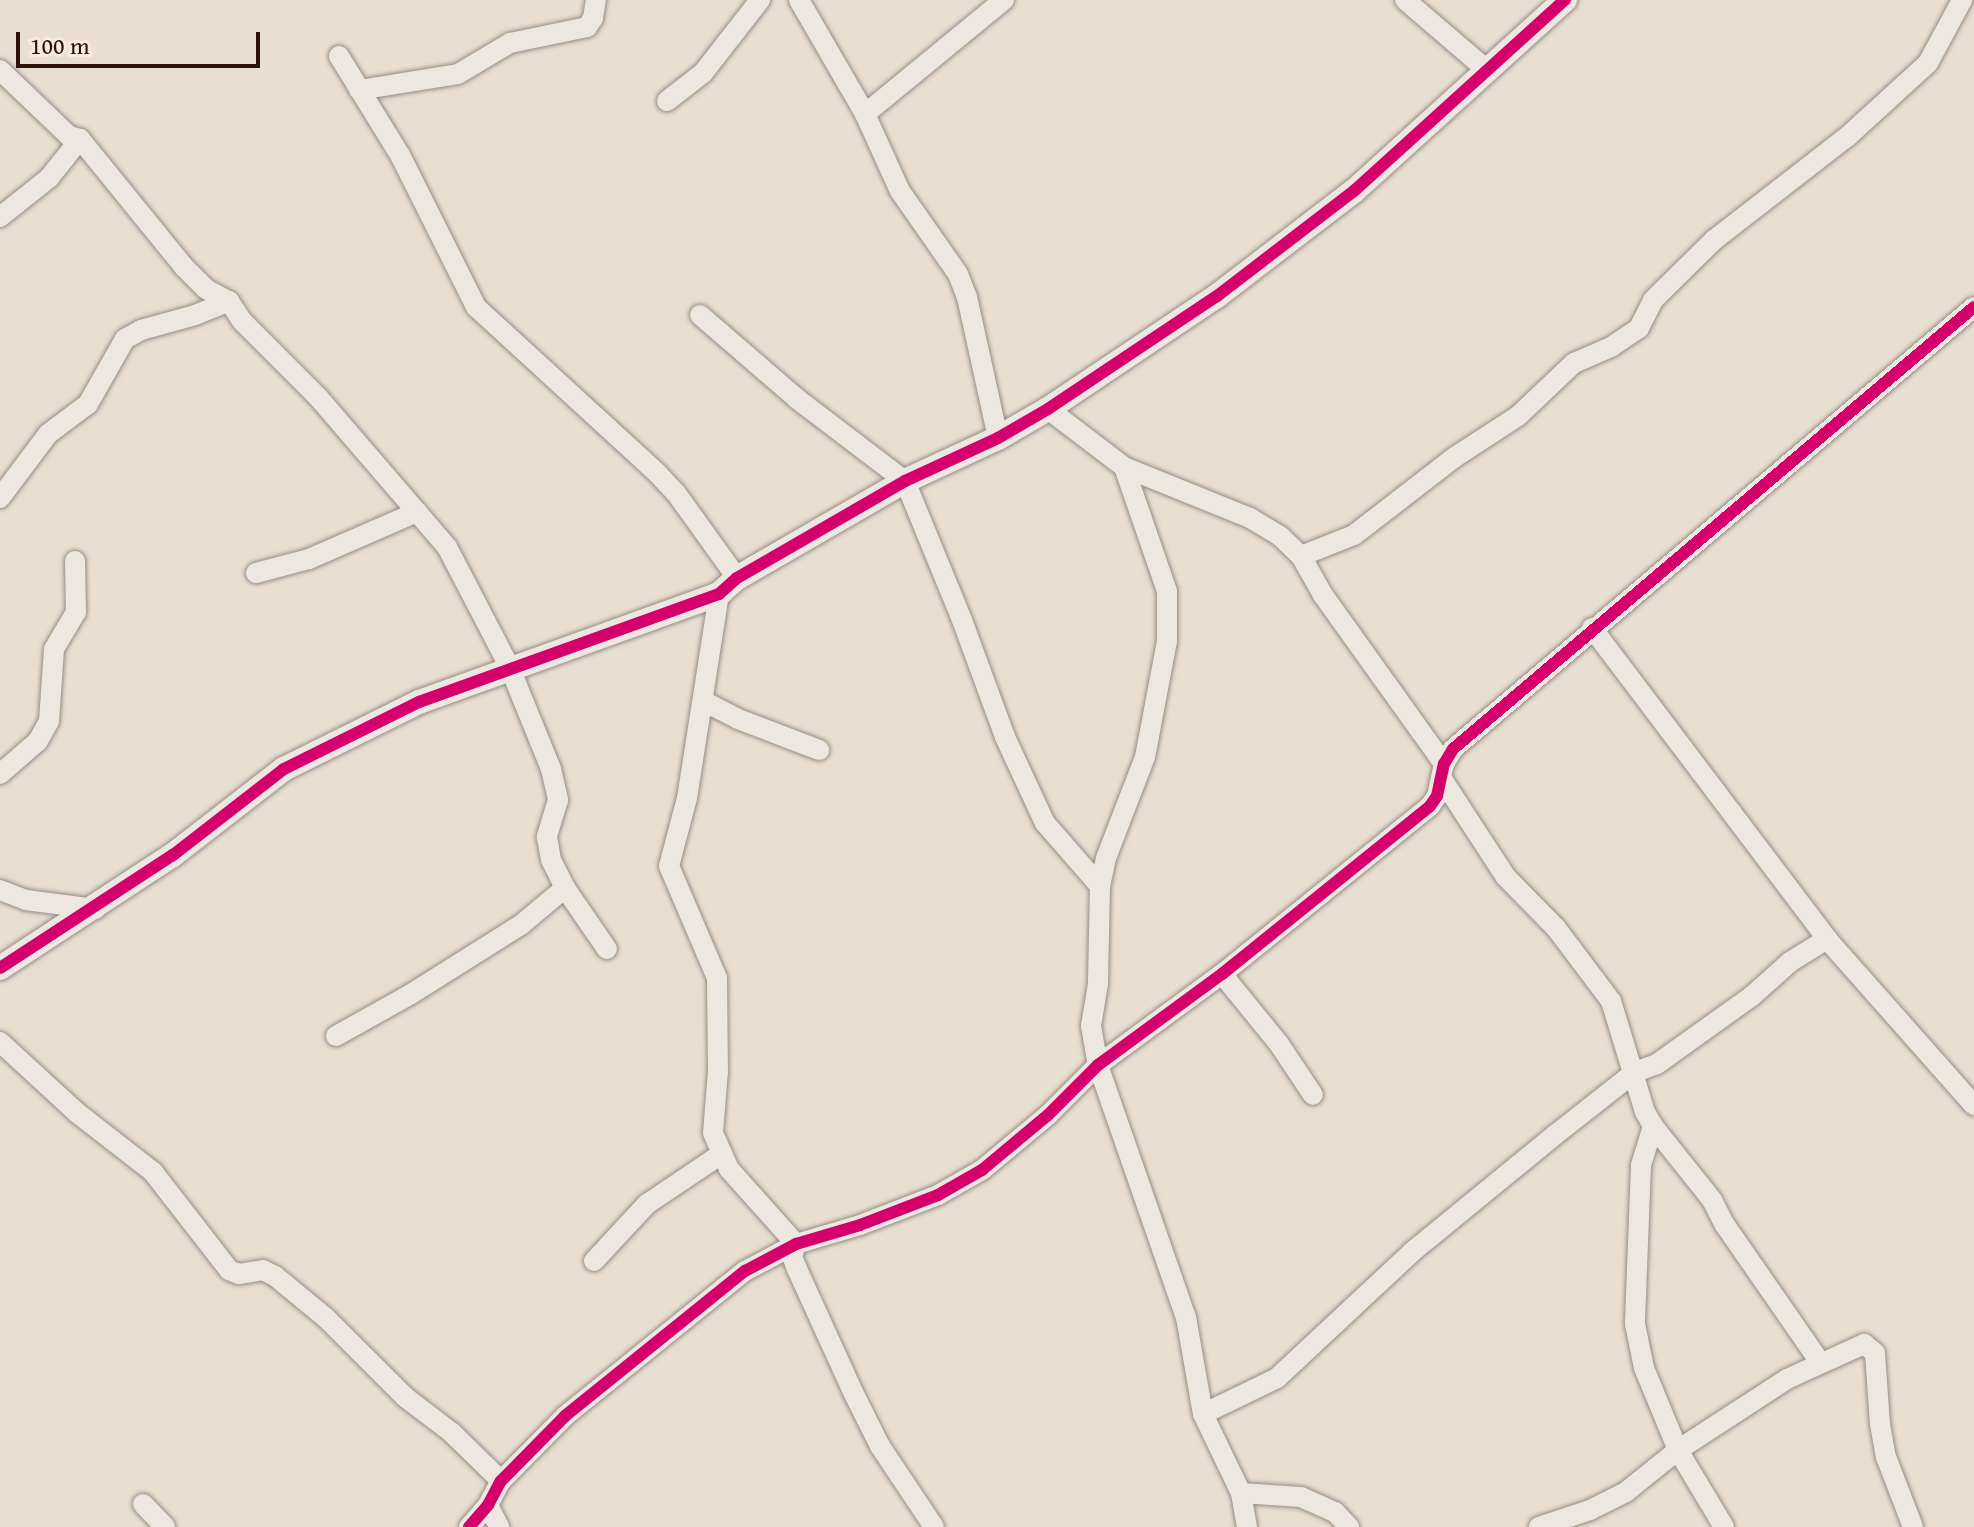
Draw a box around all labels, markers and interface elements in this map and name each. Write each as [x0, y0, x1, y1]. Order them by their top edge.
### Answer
scale bar [20, 16, 264, 66]
text: 100 m [30, 28, 90, 63]

